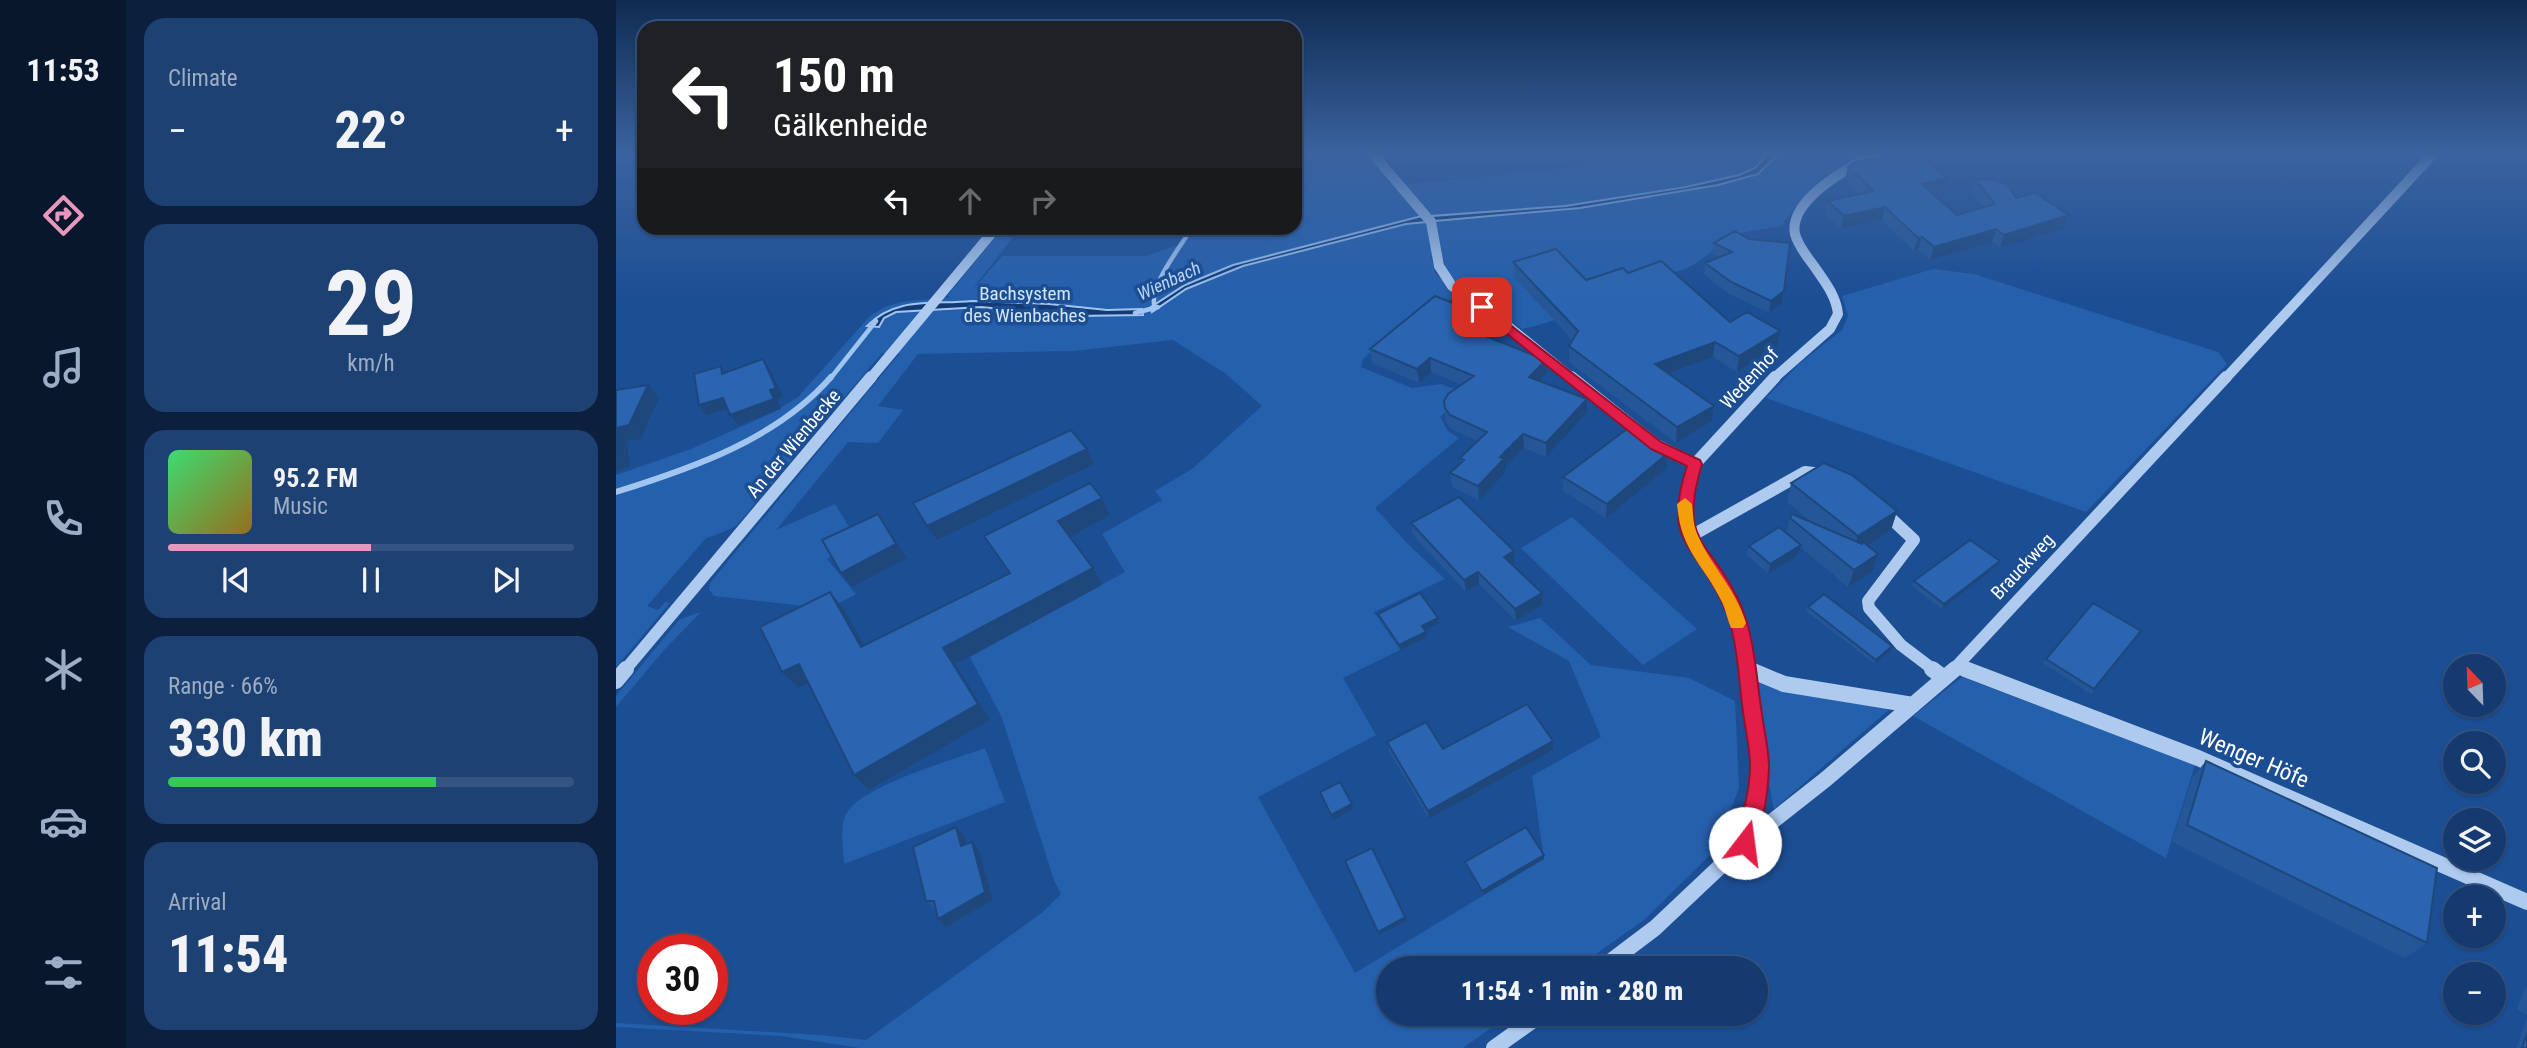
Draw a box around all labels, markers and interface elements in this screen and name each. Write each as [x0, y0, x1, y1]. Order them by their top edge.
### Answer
text: 150 m [773, 47, 895, 104]
icon: left [658, 49, 749, 140]
text: 11:53 [26, 51, 100, 89]
text: Climate [168, 65, 238, 92]
text: 22° [334, 100, 408, 161]
text: Gälkenheide [773, 106, 928, 144]
text: − [168, 109, 187, 153]
text: + [555, 109, 574, 153]
icon: left [878, 182, 916, 220]
icon: ahead [951, 182, 989, 220]
icon: right [1024, 182, 1062, 220]
icon: directions [39, 191, 88, 240]
text: 29 [325, 251, 417, 357]
water label: Wienbach [1134, 257, 1204, 304]
pin [1452, 277, 1512, 337]
park label: Bachsystem des Wienbaches [964, 282, 1086, 327]
icon: arrive [1463, 288, 1501, 326]
icon: music [39, 343, 88, 392]
street label: Wedenhof [1715, 343, 1783, 414]
text: km/h [347, 350, 395, 377]
street label: An der Wienbecke [741, 384, 845, 502]
text: 95.2 FM [273, 463, 358, 493]
text: Music [273, 493, 328, 520]
icon: phone [39, 494, 88, 543]
street label: Brauckweg [1986, 528, 2059, 604]
icon: previous [217, 561, 255, 599]
icon: pause [352, 561, 390, 599]
icon: next [487, 561, 525, 599]
icon: climate [39, 645, 88, 694]
north arrow [2443, 654, 2506, 718]
map controls [2443, 654, 2506, 1025]
text: Range · 66% [168, 673, 278, 700]
text: 330 km [168, 708, 323, 769]
street label: Wenger Höfe [2195, 723, 2313, 794]
button: search [2443, 731, 2506, 794]
icon: car [39, 797, 88, 846]
position arrow [1708, 806, 1782, 880]
button: layers [2443, 808, 2506, 871]
button: + [2443, 885, 2506, 948]
text: Arrival [168, 889, 227, 916]
text: 11:54 [168, 924, 288, 985]
speed limit sign: 30 [637, 934, 728, 1025]
icon: filters [39, 948, 88, 997]
button: − [2443, 962, 2506, 1025]
text: 11:54 · 1 min · 280 m [1461, 976, 1683, 1006]

